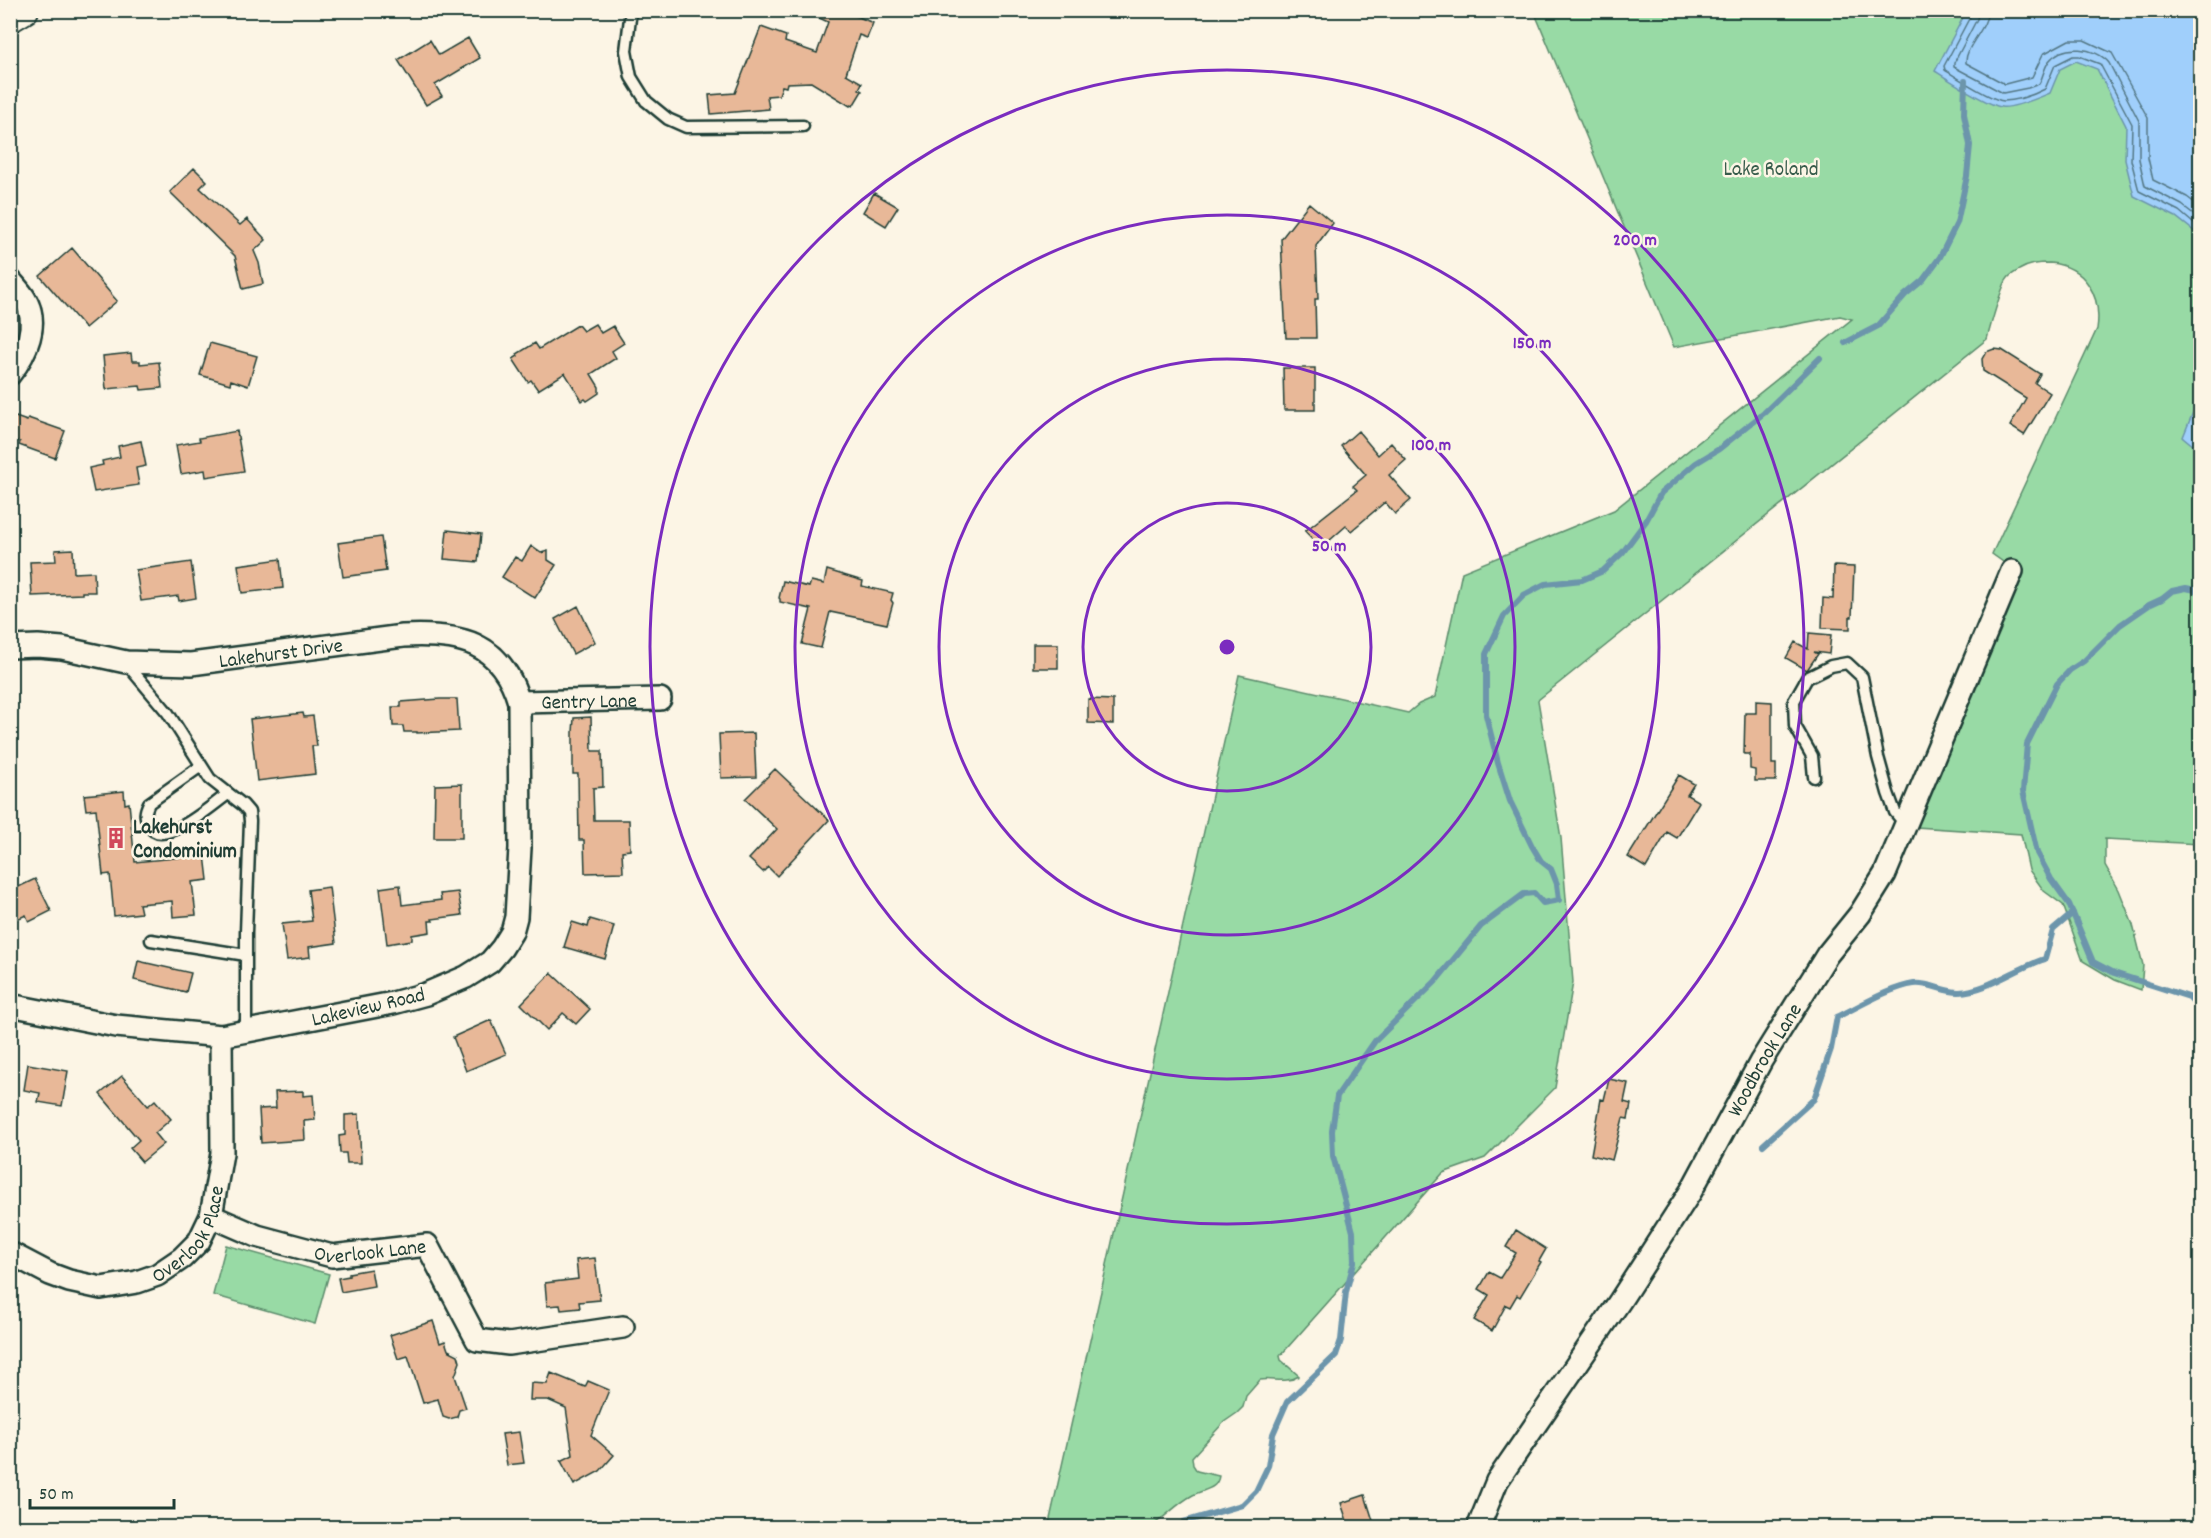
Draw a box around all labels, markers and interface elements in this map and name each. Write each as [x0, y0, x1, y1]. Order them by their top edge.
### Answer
park label: Lake Roland [1723, 156, 1819, 186]
text: 200 m [1613, 229, 1657, 254]
text: 150 m [1513, 332, 1551, 357]
text: 100 m [1411, 434, 1451, 459]
text: 50 m [1312, 535, 1346, 560]
street label: Lakehurst Drive [217, 632, 345, 678]
centre of rings [1217, 637, 1237, 657]
street label: Gentry Lane [541, 687, 637, 720]
place label: Lakehurst Condominium [133, 814, 237, 868]
building icon: Lakehurst Condominium [104, 826, 128, 850]
street label: Lakeview Road [309, 981, 428, 1037]
street label: Woodbrook Lane [1722, 998, 1811, 1123]
street label: Overlook Place [147, 1184, 234, 1292]
street label: Overlook Lane [310, 1233, 428, 1274]
scale bar [30, 1472, 174, 1510]
text: 50 m [39, 1483, 74, 1508]

